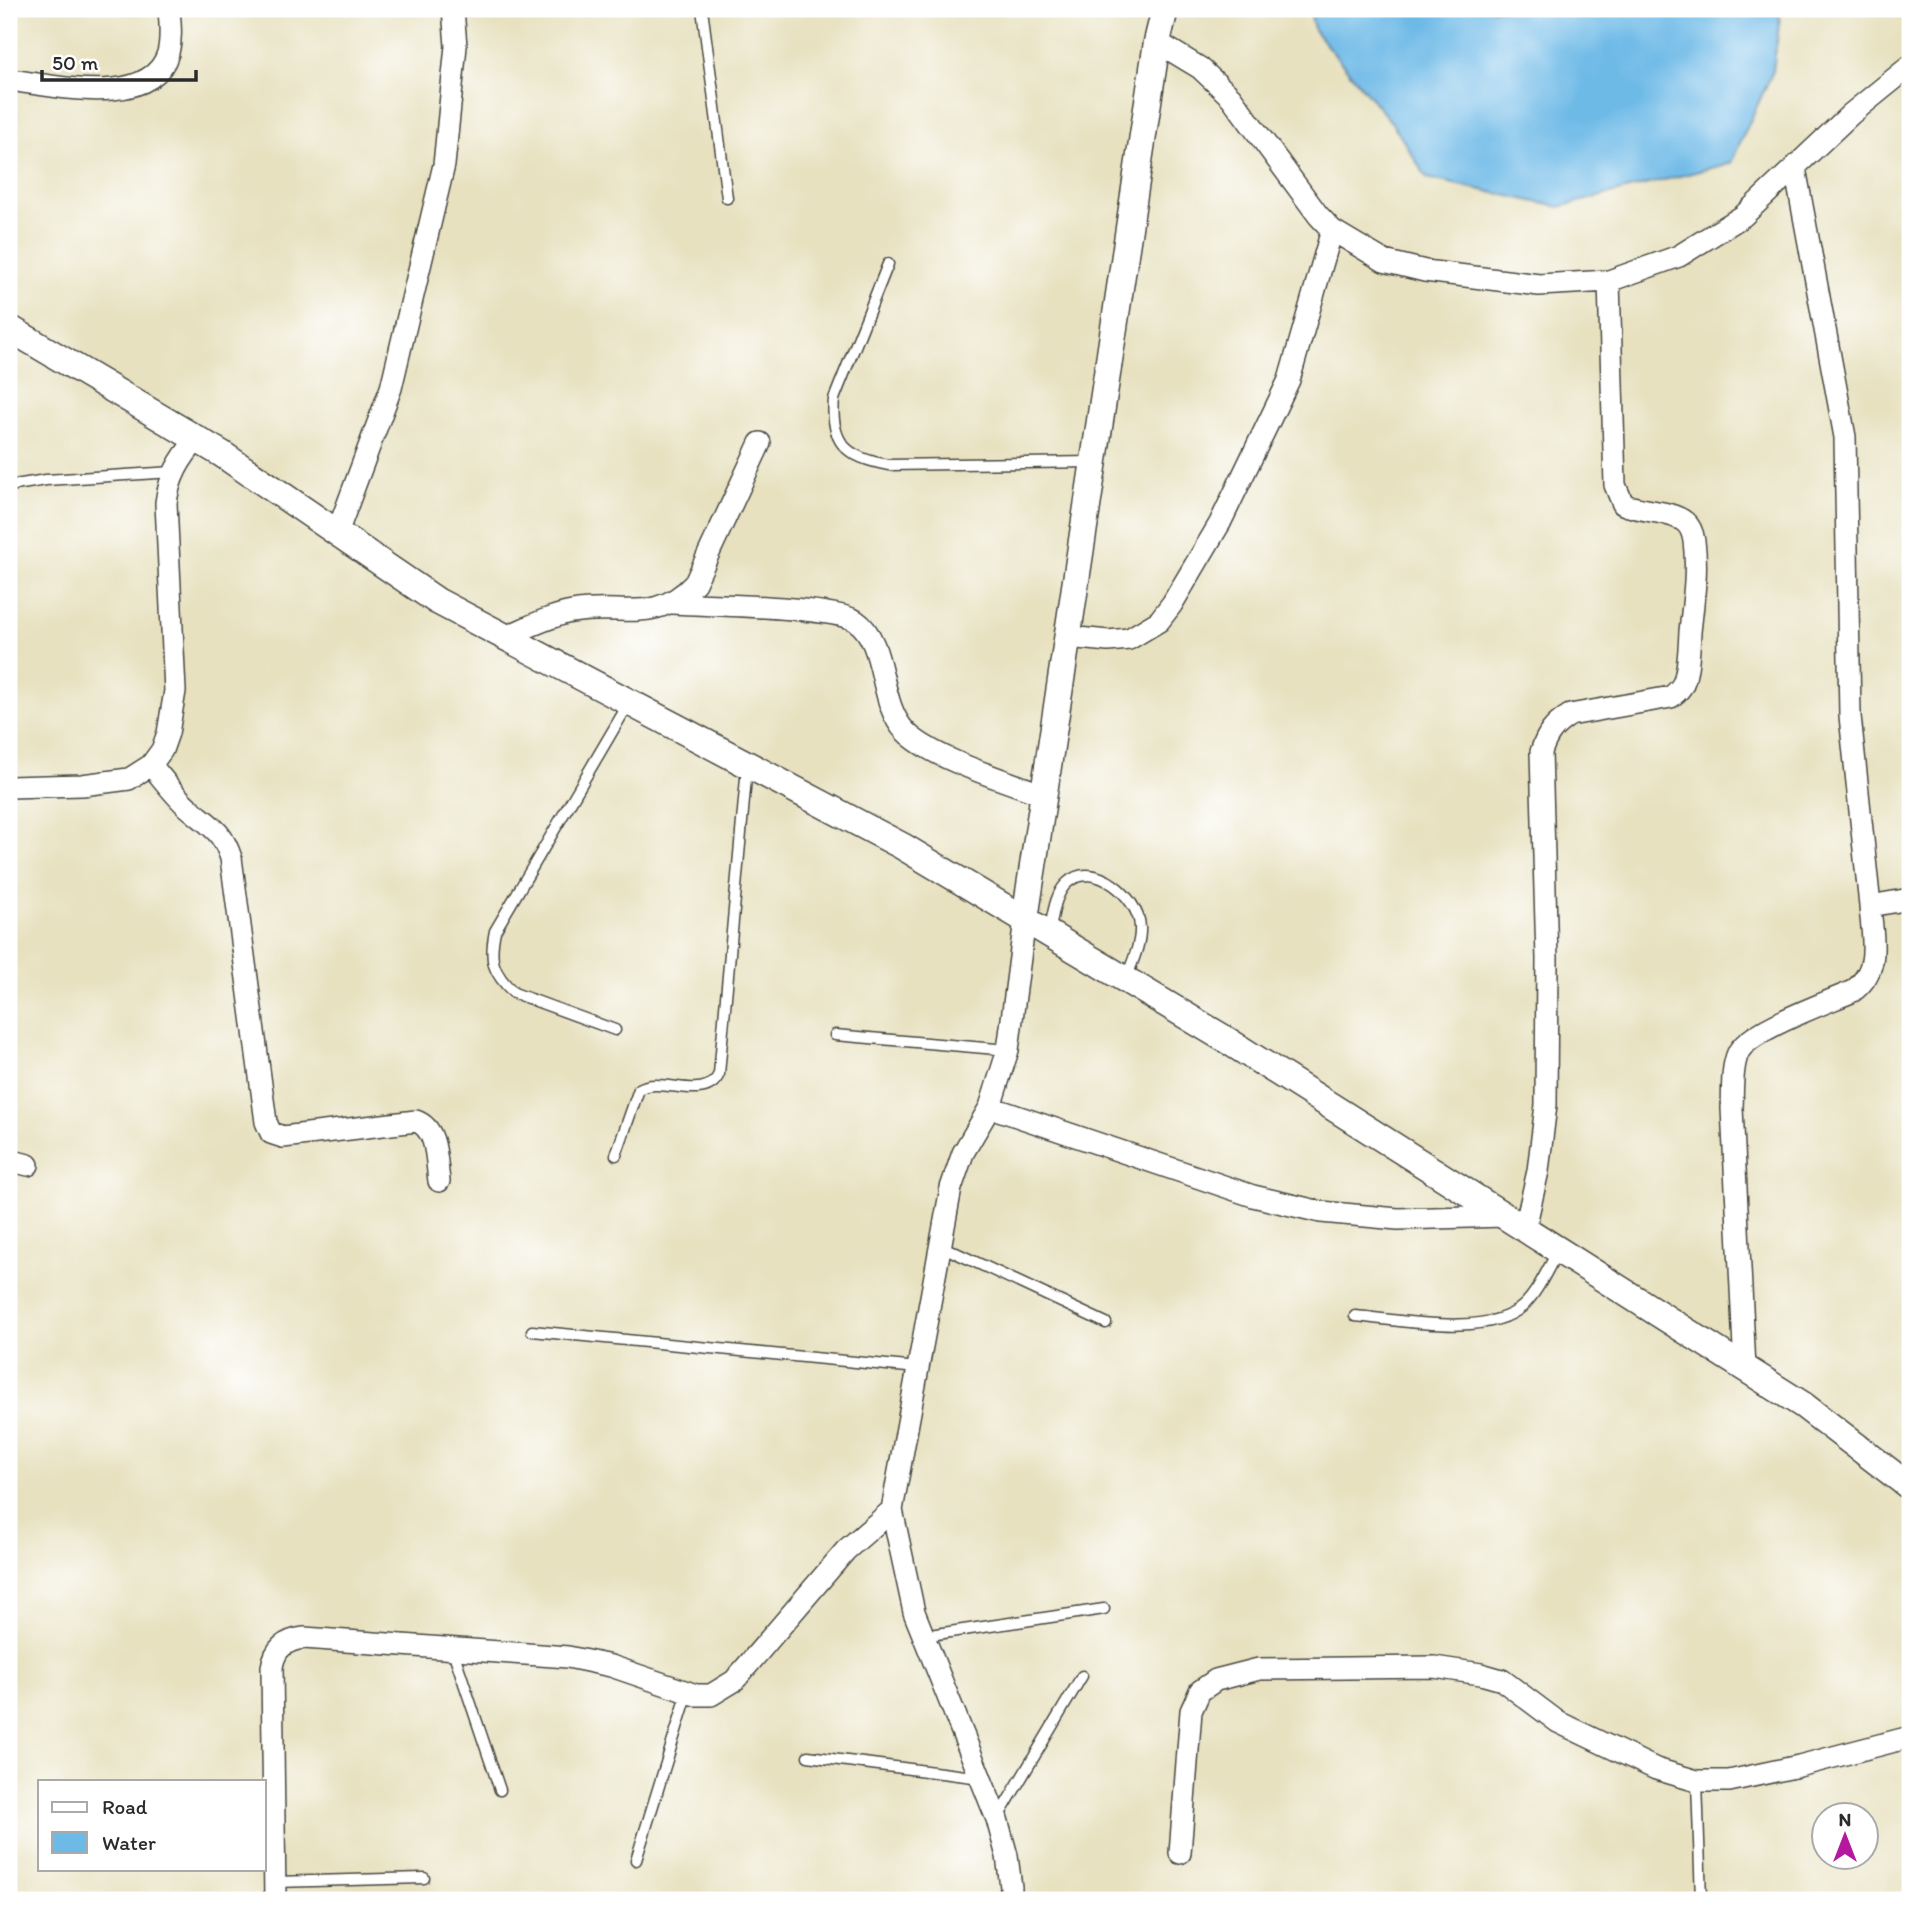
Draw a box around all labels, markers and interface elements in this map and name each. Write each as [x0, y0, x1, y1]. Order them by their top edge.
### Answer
scale bar [42, 38, 196, 82]
text: 50 m [52, 50, 99, 75]
legend [38, 1780, 266, 1870]
text: Road [102, 1794, 148, 1819]
north arrow [1811, 1800, 1881, 1870]
text: N [1839, 1808, 1851, 1831]
text: Water [102, 1830, 156, 1855]

